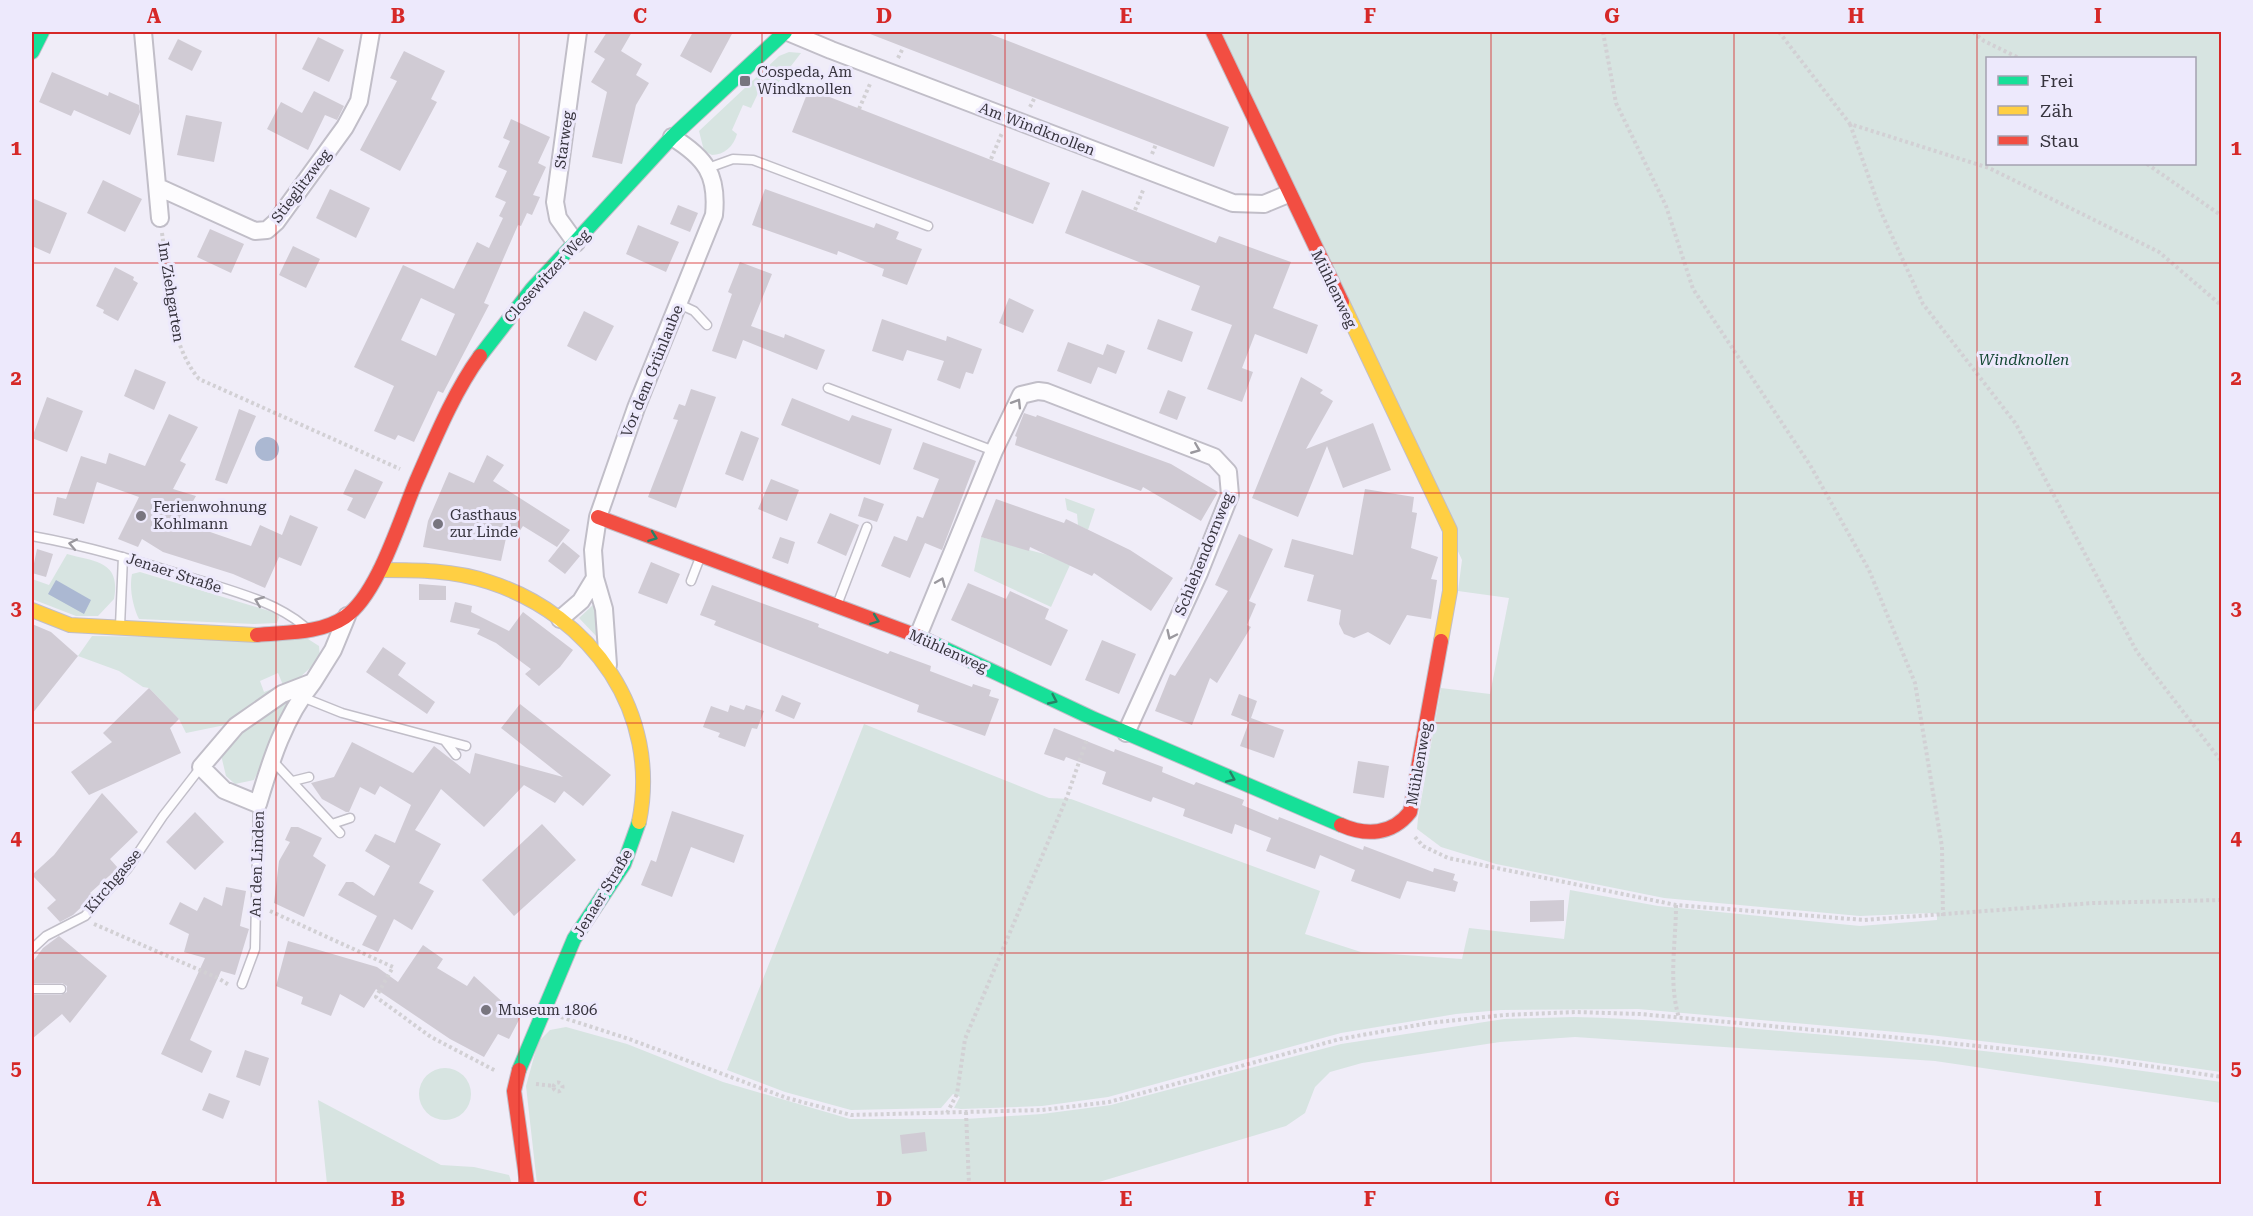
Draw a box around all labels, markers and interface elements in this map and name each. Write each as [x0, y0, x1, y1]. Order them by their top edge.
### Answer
text: A [147, 4, 162, 28]
text: B [391, 4, 405, 28]
text: C [633, 4, 647, 28]
text: D [876, 4, 892, 28]
text: E [1120, 4, 1133, 28]
text: F [1364, 4, 1376, 28]
text: G [1604, 4, 1620, 28]
text: H [1848, 4, 1864, 28]
text: I [2094, 4, 2102, 28]
legend [1986, 57, 2196, 165]
place label: Cospeda, Am Windknollen [757, 63, 852, 98]
text: Frei [2040, 70, 2074, 91]
marker: Cospeda, Am Windknollen [738, 74, 752, 88]
street label: Am Windknollen [976, 99, 1098, 160]
text: Zäh [2040, 100, 2073, 121]
street label: Starweg [551, 109, 577, 170]
text: Stau [2040, 130, 2079, 151]
text: 1 [10, 136, 22, 160]
text: 1 [2230, 136, 2242, 160]
street label: Stieglitzweg [267, 145, 335, 226]
street label: Closewitzer Weg [500, 225, 594, 326]
street label: Im Ziehgarten [154, 241, 188, 344]
street label: Mühlenweg [1307, 247, 1361, 331]
street label: Vor dem Grünlaube [617, 302, 687, 440]
park label: Windknollen [1979, 351, 2069, 369]
text: 2 [10, 366, 22, 390]
text: 2 [2230, 366, 2242, 390]
one-way arrow [1010, 399, 1021, 410]
one-way arrow [1190, 442, 1201, 454]
street label: Schlehendornweg [1171, 489, 1237, 618]
place label: Ferienwohnung Kohlmann [153, 498, 267, 533]
place label: Gasthaus zur Linde [450, 506, 518, 541]
marker: Ferienwohnung Kohlmann [134, 509, 148, 523]
marker: Gasthaus zur Linde [431, 517, 445, 531]
one-way arrow [647, 530, 658, 542]
one-way arrow [68, 538, 78, 551]
street label: Jenaer Straße [124, 549, 224, 597]
one-way arrow [933, 578, 945, 589]
text: 3 [10, 596, 22, 620]
one-way arrow [254, 596, 265, 608]
text: 3 [2230, 596, 2242, 620]
one-way arrow [869, 613, 880, 625]
street label: Mühlenweg [906, 626, 991, 677]
one-way arrow [1166, 629, 1178, 640]
one-way arrow [1046, 692, 1057, 704]
street label: Mühlenweg [1403, 720, 1435, 807]
one-way arrow [1225, 771, 1236, 783]
street label: An den Linden [246, 810, 268, 918]
text: 4 [10, 826, 22, 850]
text: 4 [2230, 826, 2242, 850]
street label: Kirchgasse [81, 845, 145, 917]
street label: Jenaer Straße [570, 846, 636, 940]
place label: Museum 1806 [498, 1001, 597, 1019]
marker: Museum 1806 [479, 1003, 493, 1017]
text: 5 [10, 1056, 22, 1080]
text: 5 [2230, 1056, 2242, 1080]
text: A [147, 1187, 162, 1211]
text: B [391, 1187, 405, 1211]
text: C [633, 1187, 647, 1211]
text: D [876, 1187, 892, 1211]
text: E [1120, 1187, 1133, 1211]
text: F [1364, 1187, 1376, 1211]
text: G [1604, 1187, 1620, 1211]
text: H [1848, 1187, 1864, 1211]
text: I [2094, 1187, 2102, 1211]

